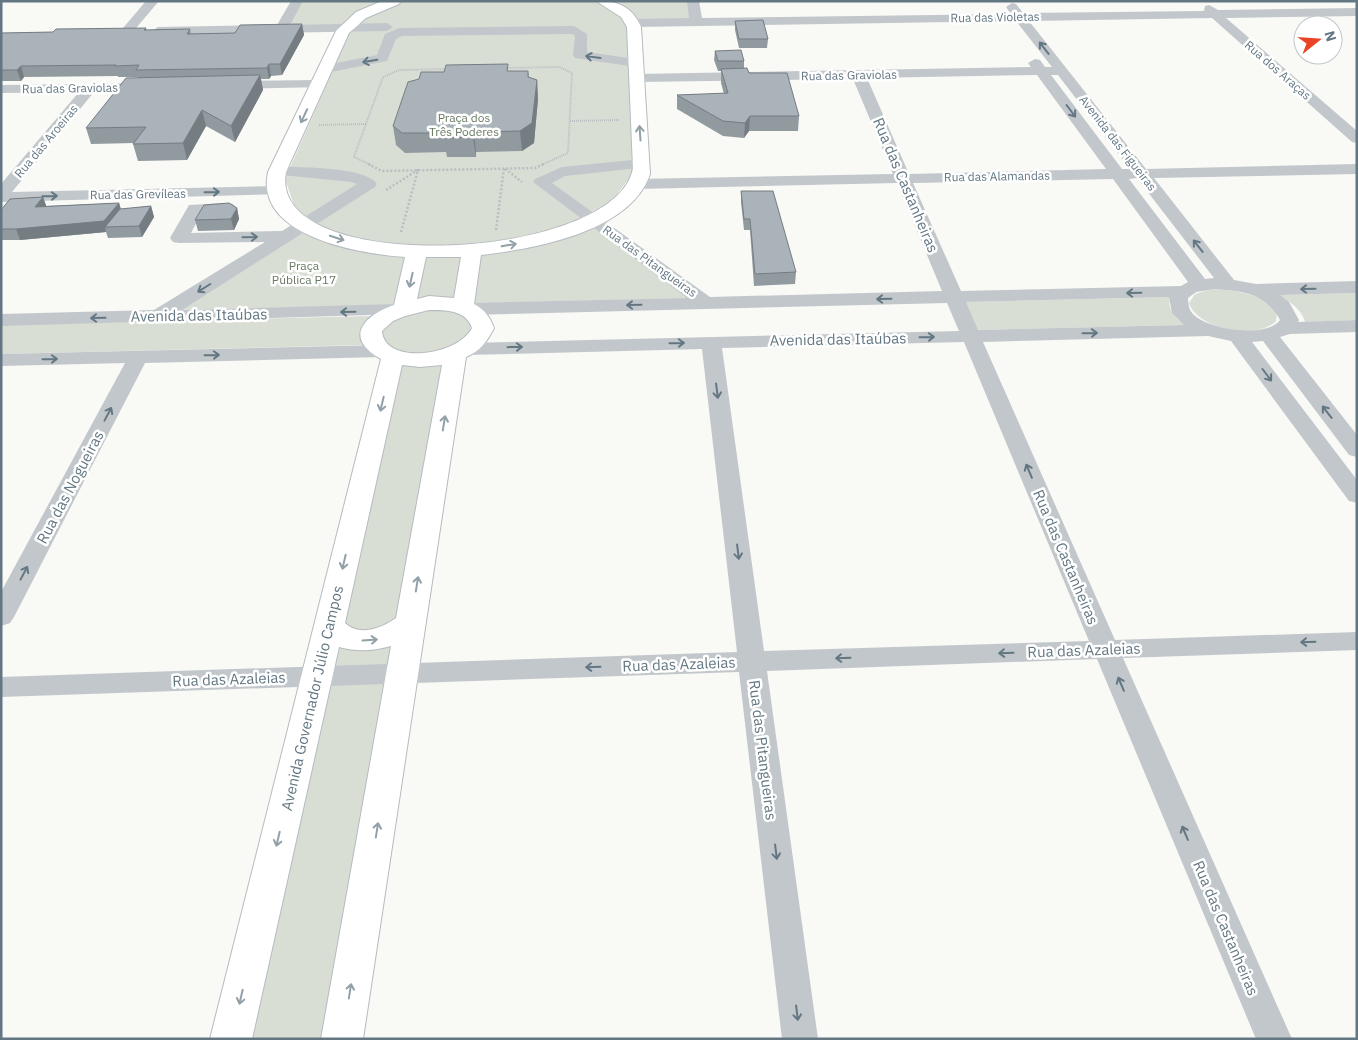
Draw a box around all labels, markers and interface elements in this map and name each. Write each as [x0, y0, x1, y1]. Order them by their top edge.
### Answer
street label: Rua das Violetas [950, 9, 1040, 25]
north arrow [1293, 15, 1343, 65]
text: N [1320, 29, 1341, 44]
street label: Rua dos Araças [1242, 37, 1314, 103]
one-way arrow [1039, 42, 1050, 55]
one-way arrow [586, 52, 602, 62]
one-way arrow [362, 56, 378, 66]
street label: Rua das Graviolas [801, 67, 897, 83]
street label: Rua das Graviolas [22, 80, 118, 96]
street label: Avenida das Figueiras [1076, 92, 1160, 194]
street label: Rua das Aroeiras [11, 101, 81, 181]
one-way arrow [1066, 104, 1076, 118]
one-way arrow [299, 108, 308, 123]
park label: Praça dos Três Poderes [429, 110, 499, 139]
street label: Rua das Castanheiras [869, 115, 943, 255]
one-way arrow [635, 125, 645, 141]
street label: Rua das Alamandas [944, 168, 1050, 184]
street label: Rua das Grevíleas [90, 186, 186, 202]
one-way arrow [204, 187, 220, 197]
one-way arrow [42, 191, 58, 200]
street label: Rua das Pitangueiras [600, 222, 700, 300]
one-way arrow [242, 232, 258, 241]
one-way arrow [329, 234, 345, 244]
one-way arrow [501, 240, 517, 250]
one-way arrow [1192, 240, 1203, 253]
park label: Praça Pública P17 [272, 258, 336, 287]
one-way arrow [406, 271, 415, 287]
one-way arrow [197, 282, 211, 293]
one-way arrow [1300, 284, 1316, 293]
one-way arrow [1126, 288, 1142, 297]
one-way arrow [876, 294, 892, 303]
one-way arrow [626, 300, 642, 309]
street label: Avenida das Itaúbas [130, 304, 268, 326]
one-way arrow [340, 307, 356, 316]
one-way arrow [90, 313, 106, 322]
street label: Avenida das Itaúbas [769, 328, 907, 350]
one-way arrow [1081, 328, 1097, 338]
one-way arrow [918, 332, 935, 342]
one-way arrow [669, 338, 685, 348]
one-way arrow [507, 343, 523, 352]
one-way arrow [204, 350, 220, 360]
one-way arrow [42, 354, 58, 364]
one-way arrow [1262, 368, 1272, 382]
one-way arrow [712, 382, 722, 398]
one-way arrow [377, 395, 386, 411]
one-way arrow [1321, 406, 1332, 419]
one-way arrow [104, 407, 113, 422]
one-way arrow [439, 416, 449, 432]
street label: Rua das Nogueiras [32, 427, 108, 547]
one-way arrow [1023, 464, 1033, 479]
street label: Rua das Castanheiras [1029, 487, 1103, 627]
one-way arrow [733, 544, 743, 560]
one-way arrow [339, 554, 348, 570]
one-way arrow [19, 566, 29, 581]
one-way arrow [413, 576, 423, 592]
street label: Avenida Governador Júlio Campos [277, 584, 347, 812]
one-way arrow [362, 635, 378, 644]
one-way arrow [1300, 638, 1316, 647]
street label: Rua das Azaleias [1027, 639, 1141, 661]
one-way arrow [998, 648, 1014, 658]
street label: Rua das Azaleias [622, 653, 736, 675]
one-way arrow [836, 654, 852, 663]
one-way arrow [586, 662, 602, 672]
street label: Rua das Azaleias [172, 668, 286, 690]
one-way arrow [1115, 677, 1125, 692]
street label: Rua das Pitangueiras [745, 679, 781, 821]
one-way arrow [372, 823, 382, 839]
one-way arrow [1180, 826, 1190, 841]
one-way arrow [273, 831, 282, 847]
one-way arrow [771, 844, 781, 860]
street label: Rua das Castanheiras [1189, 858, 1263, 998]
one-way arrow [345, 983, 355, 999]
one-way arrow [236, 989, 245, 1005]
one-way arrow [792, 1005, 802, 1021]

